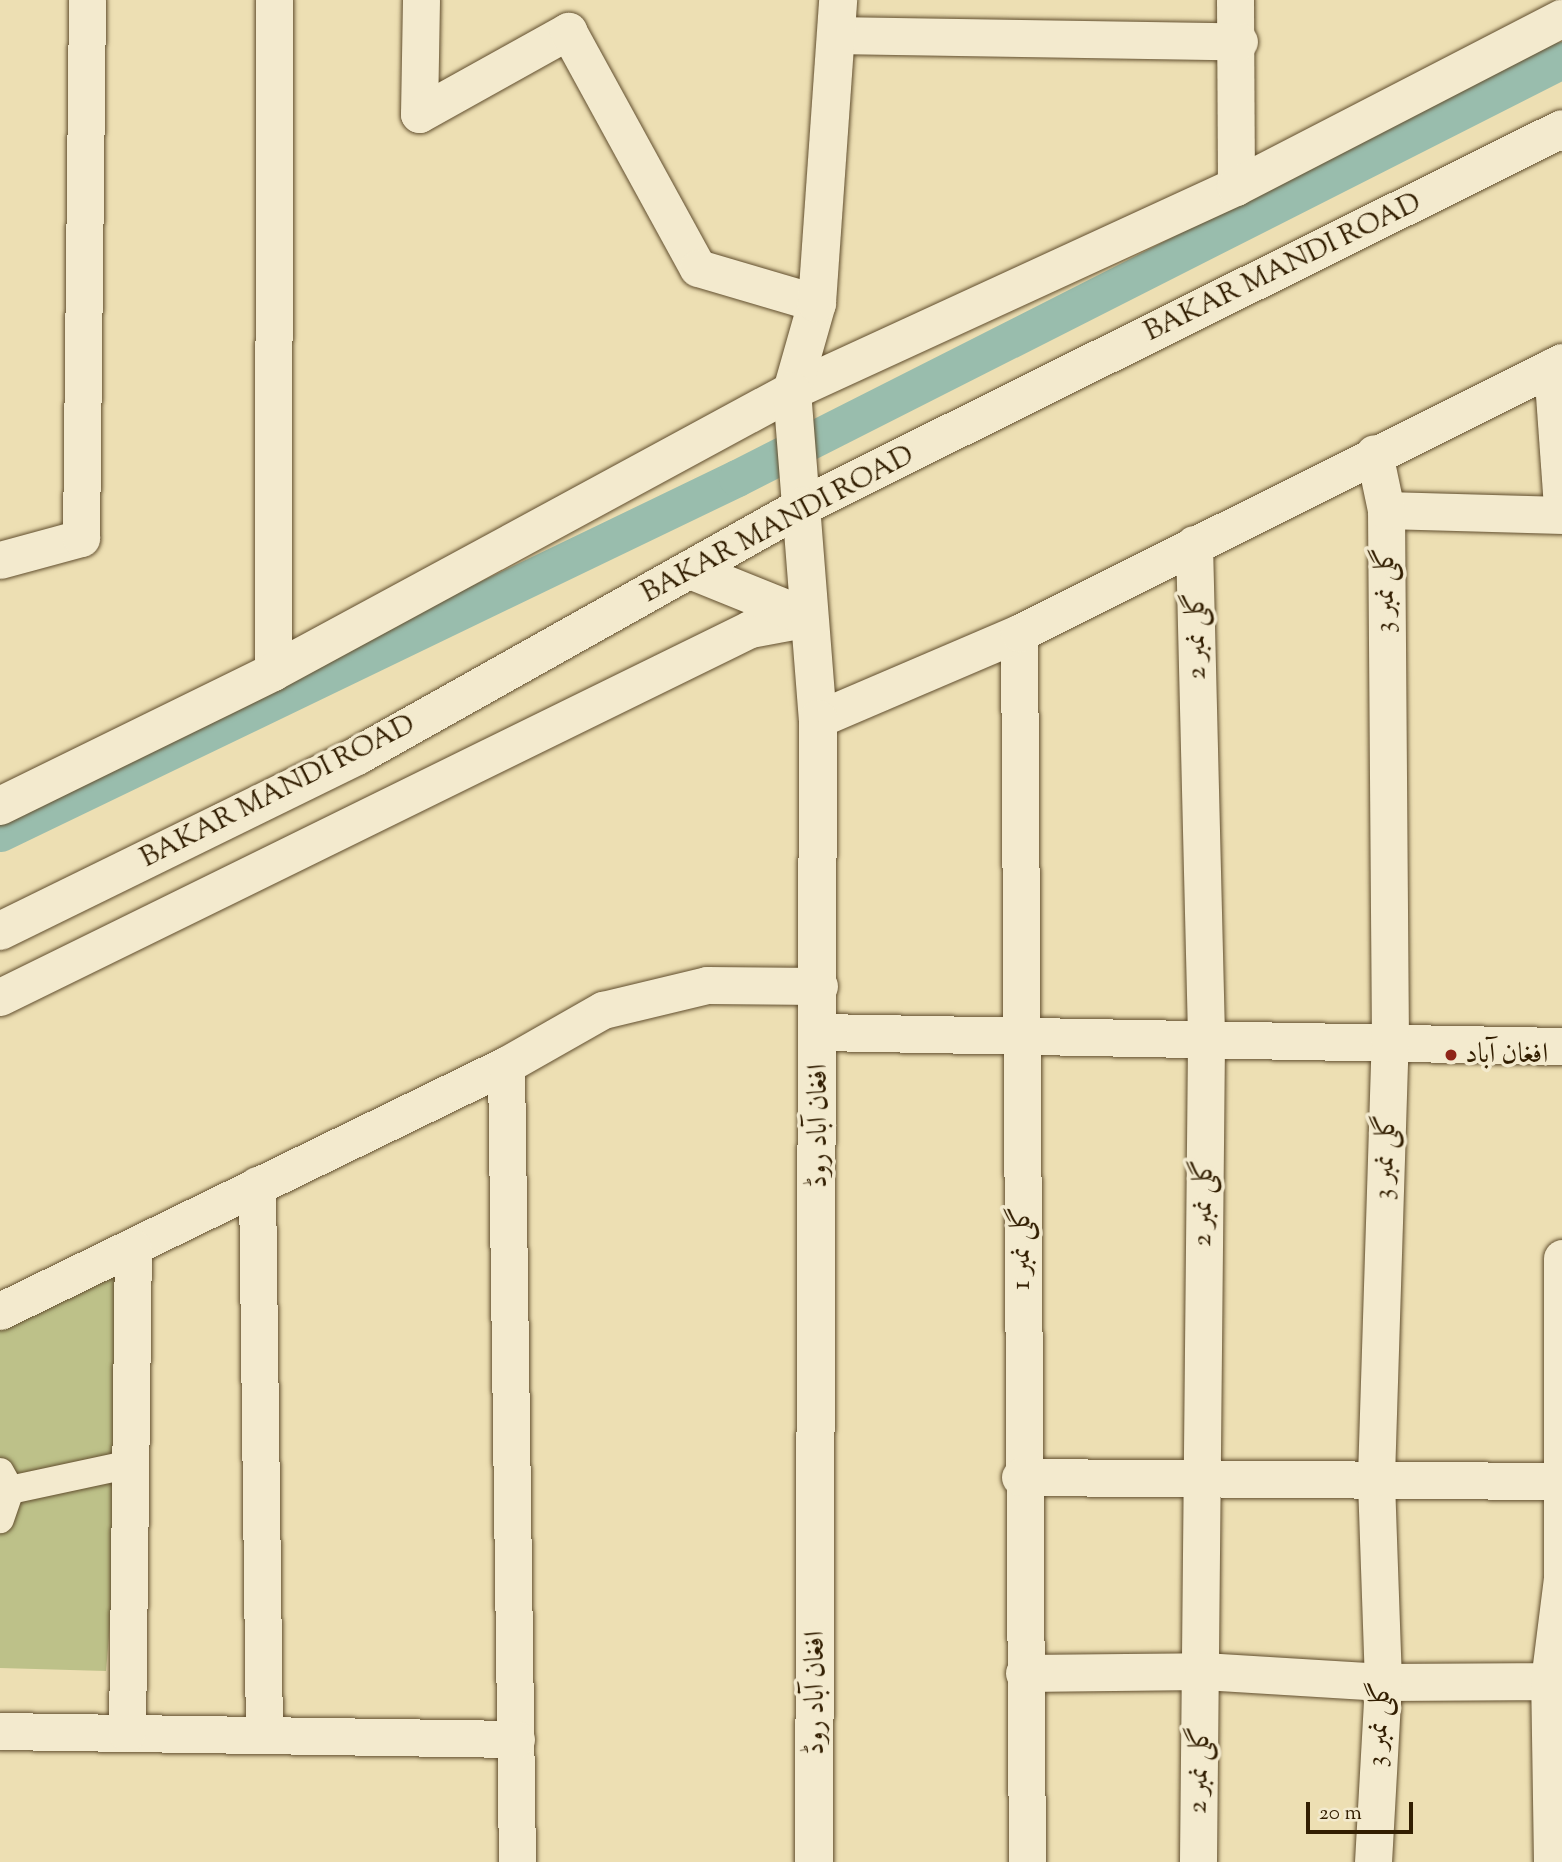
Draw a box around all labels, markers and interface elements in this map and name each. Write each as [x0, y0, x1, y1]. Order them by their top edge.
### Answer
street label: BAKAR MANDI ROAD [1139, 186, 1427, 350]
street label: BAKAR MANDI ROAD [636, 439, 920, 611]
street label: گلی نمبر 3 [1369, 547, 1403, 633]
street label: گلی نمبر 2 [1179, 592, 1215, 680]
street label: BAKAR MANDI ROAD [135, 708, 421, 876]
place label: افغان آباد [1465, 1038, 1548, 1072]
marker: افغان آباد [1443, 1047, 1459, 1063]
street label: افغان آباد روڈ [802, 1064, 836, 1188]
street label: گلی نمبر 3 [1368, 1114, 1404, 1200]
street label: گلی نمبر 2 [1186, 1159, 1222, 1247]
street label: گلی نمبر 1 [1005, 1206, 1039, 1290]
street label: افغان آباد روڈ [799, 1631, 833, 1755]
street label: گلی نمبر 3 [1361, 1680, 1399, 1768]
street label: گلی نمبر 2 [1182, 1726, 1218, 1814]
scale bar [1310, 1788, 1417, 1832]
text: 20 m [1319, 1799, 1362, 1829]

